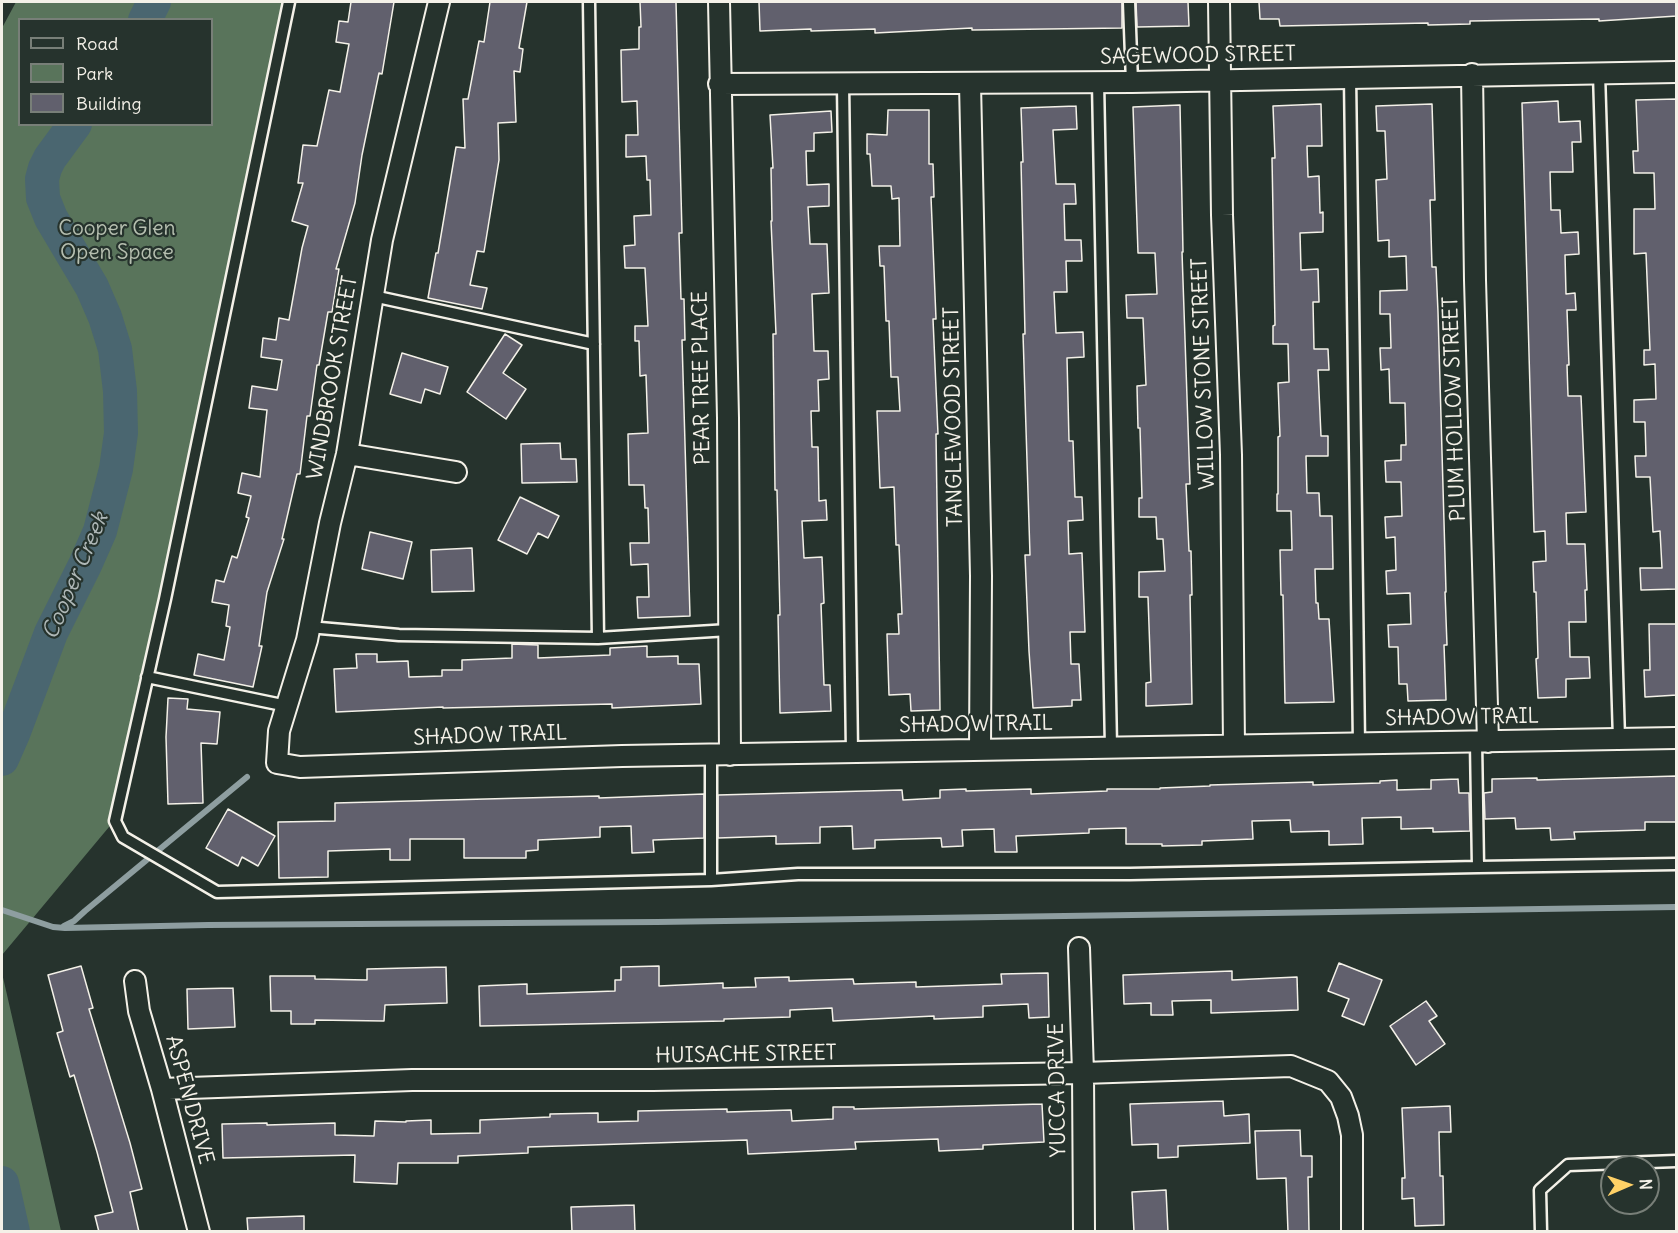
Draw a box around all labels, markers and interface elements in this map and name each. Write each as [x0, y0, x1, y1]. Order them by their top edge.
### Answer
legend [18, 18, 213, 126]
text: Road [76, 32, 118, 55]
street label: SAGEWOOD STREET [1100, 42, 1296, 70]
text: Park [76, 62, 113, 85]
text: Building [76, 92, 141, 115]
park label: Cooper Glen Open Space [58, 216, 176, 266]
street label: WILLOW STONE STREET [1187, 258, 1221, 490]
street label: WINDBROOK STREET [303, 274, 363, 482]
street label: PEAR TREE PLACE [688, 291, 716, 465]
street label: PLUM HOLLOW STREET [1438, 296, 1472, 522]
street label: TANGLEWOOD STREET [939, 307, 969, 527]
water label: Cooper Creek [37, 509, 115, 643]
street label: SHADOW TRAIL [1385, 704, 1539, 732]
street label: SHADOW TRAIL [899, 711, 1053, 739]
street label: SHADOW TRAIL [413, 721, 567, 751]
street label: YUCCA DRIVE [1044, 1023, 1072, 1157]
street label: ASPEN DRIVE [160, 1033, 218, 1167]
street label: HUISACHE STREET [655, 1041, 837, 1069]
north arrow [1600, 1155, 1660, 1215]
text: N [1636, 1179, 1656, 1190]

